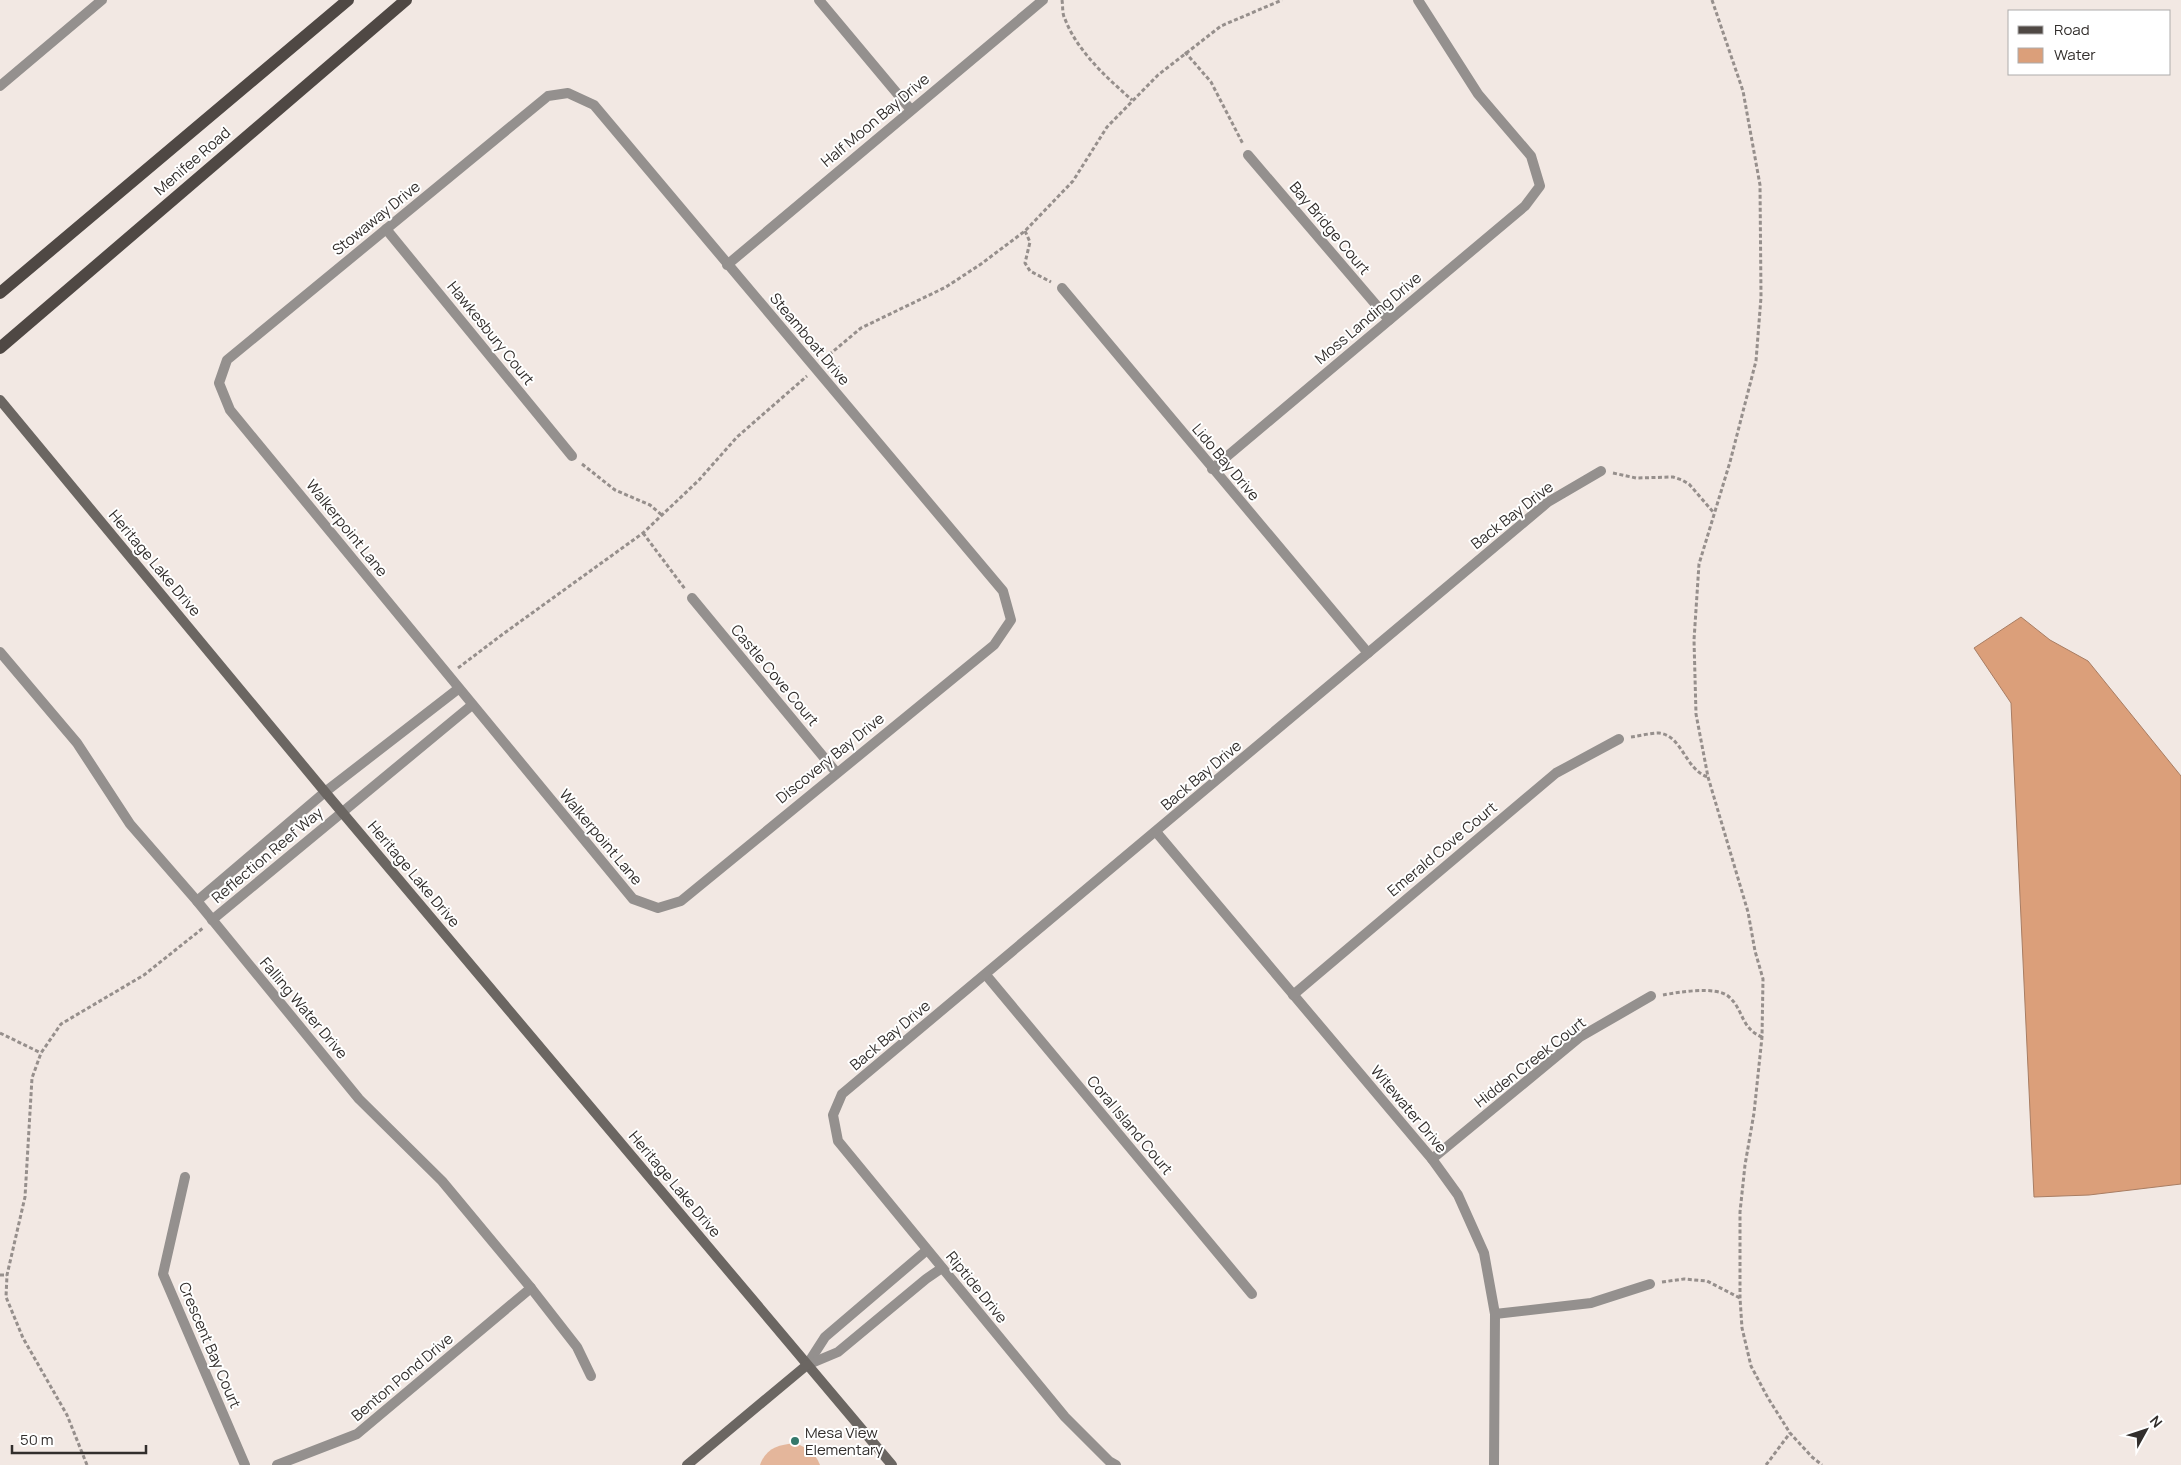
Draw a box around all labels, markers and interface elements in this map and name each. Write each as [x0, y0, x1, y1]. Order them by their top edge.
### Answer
legend [2008, 10, 2171, 75]
text: Road [2054, 19, 2090, 40]
text: Water [2054, 44, 2096, 65]
street label: Half Moon Bay Drive [816, 68, 934, 172]
street label: Menifee Road [149, 122, 235, 200]
street label: Stowaway Drive [328, 176, 425, 260]
street label: Bay Bridge Court [1285, 177, 1375, 279]
street label: Moss Landing Drive [1310, 267, 1426, 369]
street label: Hawkesbury Court [443, 277, 539, 389]
street label: Steamboat Drive [765, 288, 855, 390]
street label: Lido Bay Drive [1187, 419, 1265, 505]
street label: Walkerpoint Lane [301, 475, 393, 581]
street label: Back Bay Drive [1466, 476, 1558, 554]
street label: Heritage Lake Drive [104, 505, 206, 621]
street label: Castle Cove Court [726, 620, 824, 730]
street label: Discovery Bay Drive [772, 708, 889, 808]
street label: Back Bay Drive [1156, 735, 1246, 815]
street label: Walkerpoint Lane [555, 784, 648, 890]
street label: Emerald Cove Court [1383, 797, 1501, 901]
street label: Reflection Reef Way [207, 802, 327, 908]
street label: Heritage Lake Drive [363, 816, 465, 932]
street label: Falling Water Drive [255, 953, 353, 1063]
street label: Back Bay Drive [845, 995, 935, 1075]
street label: Hidden Creek Court [1470, 1012, 1590, 1112]
street label: Witewater Drive [1366, 1061, 1452, 1158]
street label: Coral Island Court [1082, 1071, 1178, 1179]
street label: Heritage Lake Drive [624, 1126, 726, 1242]
street label: Riptide Drive [941, 1247, 1013, 1328]
street label: Crescent Bay Court [174, 1279, 246, 1411]
street label: Benton Pond Drive [347, 1328, 458, 1426]
north arrow [2121, 1405, 2171, 1455]
text: N [2146, 1411, 2167, 1431]
scale bar [12, 1422, 146, 1454]
place label: Mesa View Elementary [805, 1422, 883, 1460]
text: 50 m [20, 1429, 54, 1450]
marker: Mesa View Elementary [789, 1435, 801, 1447]

